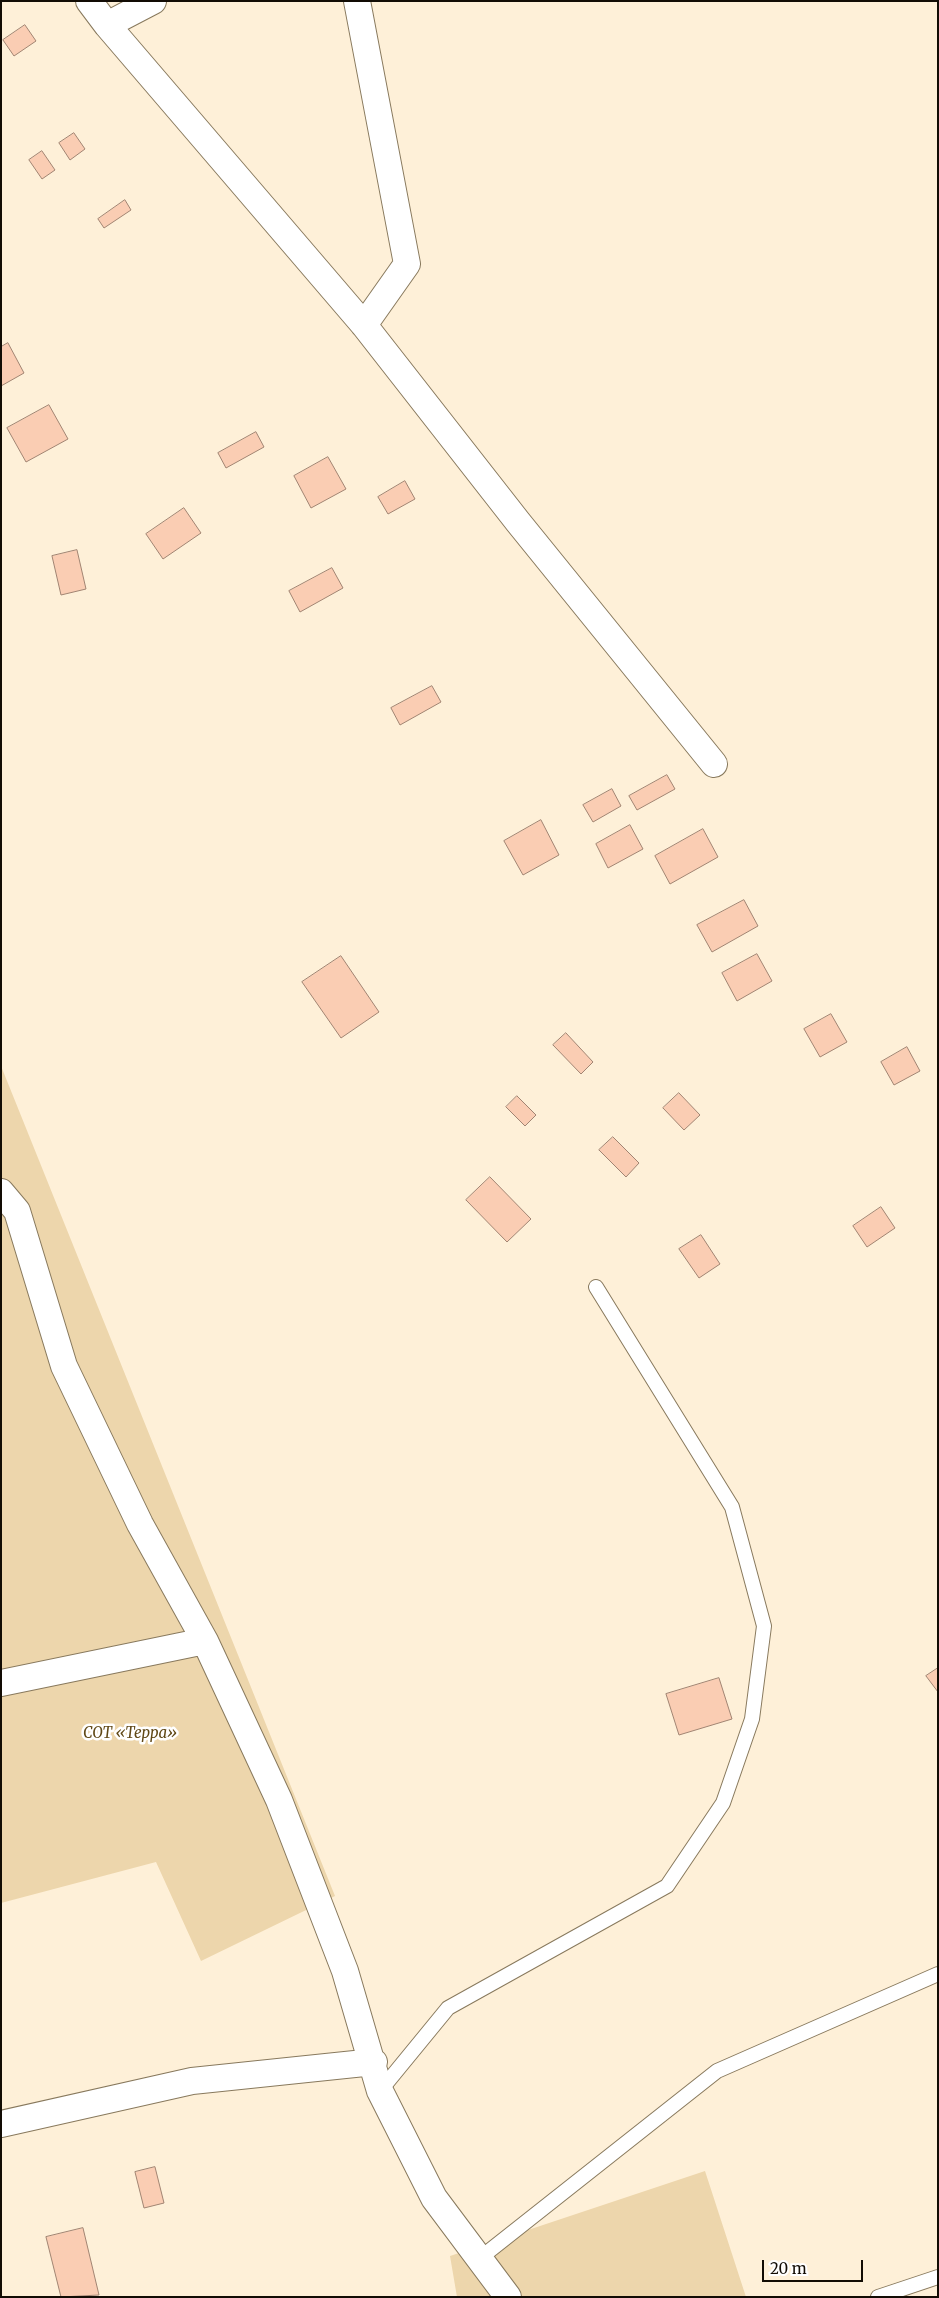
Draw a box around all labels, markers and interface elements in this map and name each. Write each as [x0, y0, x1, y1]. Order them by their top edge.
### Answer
park label: СОТ «Терра» [83, 1725, 177, 1743]
scale bar [764, 2250, 865, 2282]
text: 20 m [770, 2259, 807, 2278]

